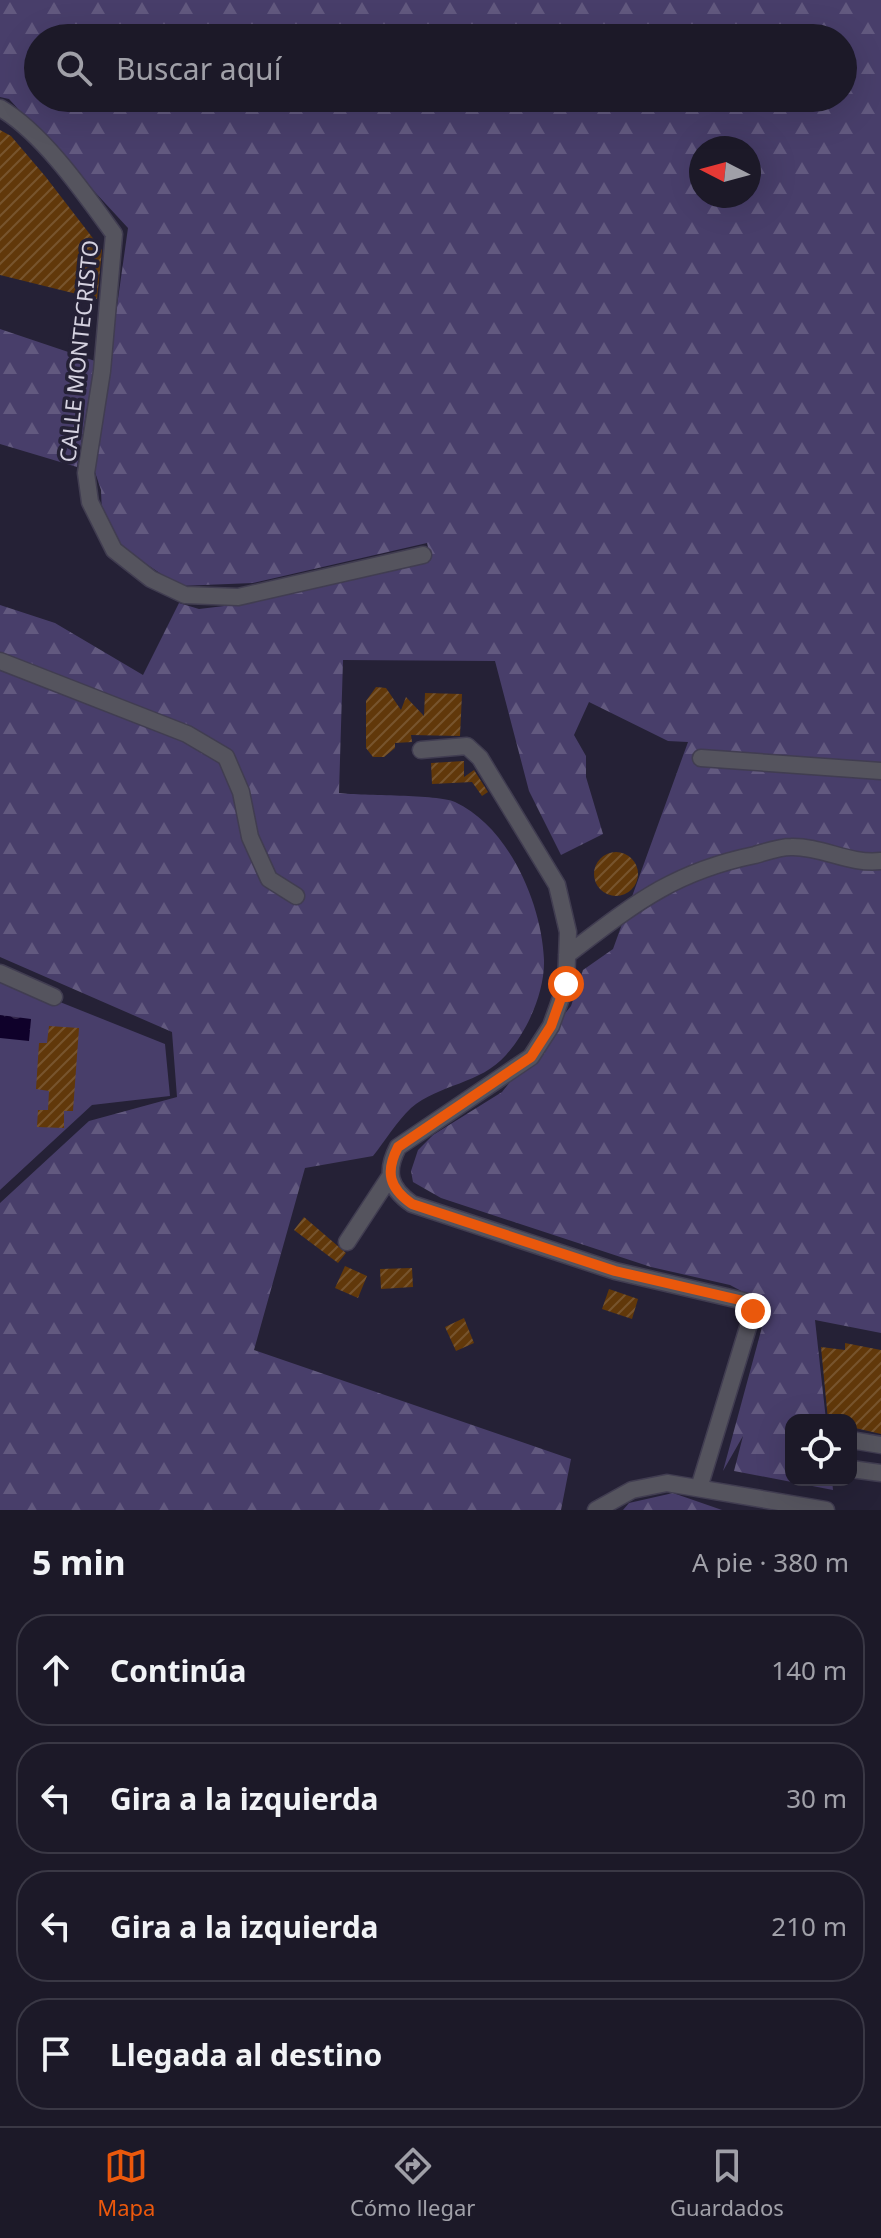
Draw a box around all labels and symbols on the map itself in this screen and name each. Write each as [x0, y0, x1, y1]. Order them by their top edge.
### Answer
north arrow [689, 136, 761, 208]
street label: CALLE MONTECRISTO [51, 238, 105, 464]
route start [548, 966, 584, 1002]
route end [735, 1293, 771, 1329]

